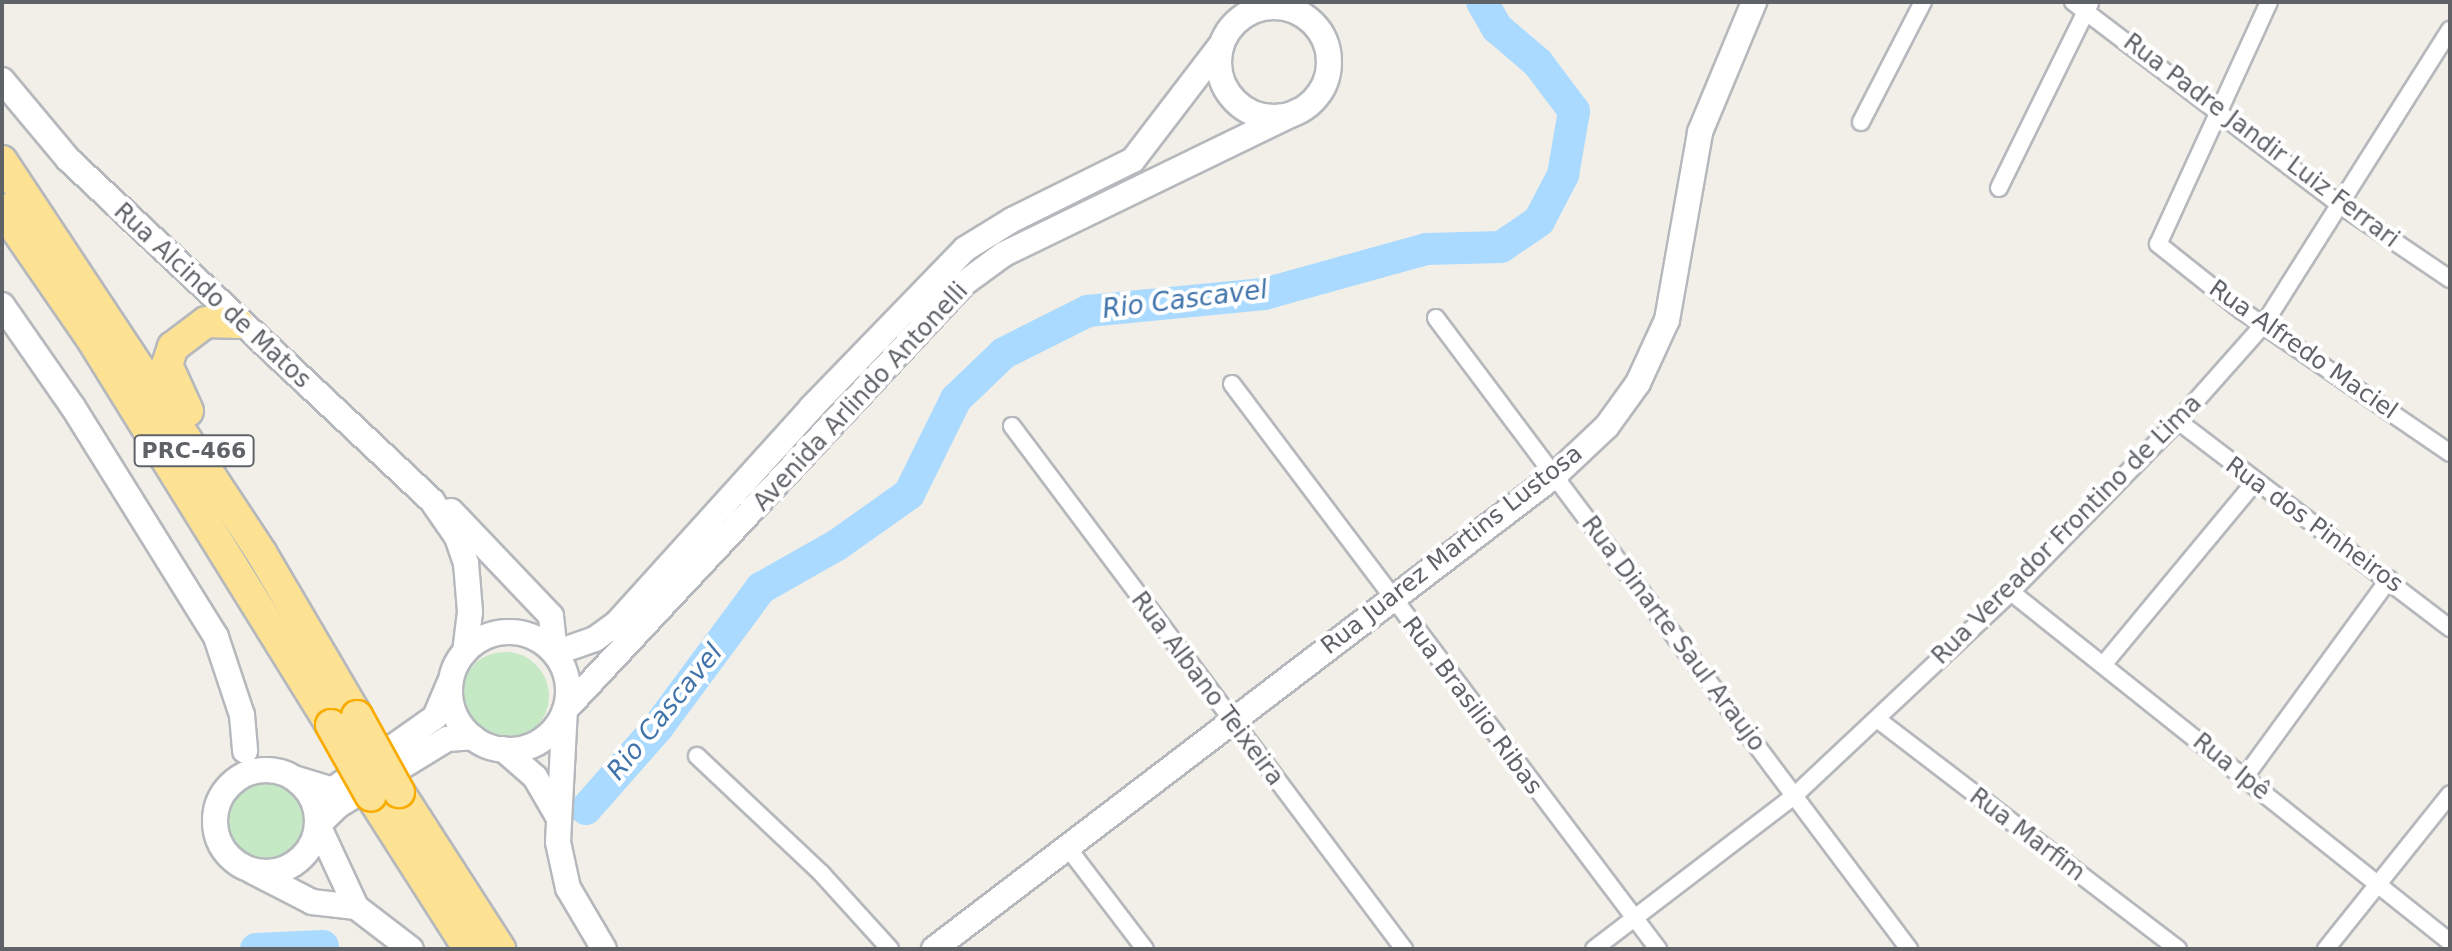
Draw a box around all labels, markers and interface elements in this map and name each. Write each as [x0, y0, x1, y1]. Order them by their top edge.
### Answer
street label: Rua Padre Jandir Luiz Ferrari [2118, 28, 2404, 254]
street label: Rua Alcindo de Matos [108, 197, 316, 395]
water label: Rio Cascavel [1101, 274, 1269, 326]
street label: Rua Alfredo Maciel [2203, 274, 2403, 426]
street label: Avenida Arlindo Antonelli [748, 277, 974, 517]
street label: Rua Vereador Frontino de Lima [1926, 389, 2208, 671]
road number: PRC-466 [132, 433, 256, 469]
street label: Rua Juarez Martins Lustosa [1316, 439, 1588, 661]
street label: Rua dos Pinheiros [2220, 451, 2408, 599]
street label: Rua Dinarte Saul Araujo [1575, 511, 1771, 757]
street label: Rua Albano Teixeira [1125, 586, 1289, 792]
street label: Rua Brasilio Ribas [1396, 612, 1548, 800]
water label: Rio Cascavel [601, 638, 729, 786]
street label: Rua Ipê [2187, 727, 2275, 807]
street label: Rua Marfim [1964, 782, 2090, 888]

